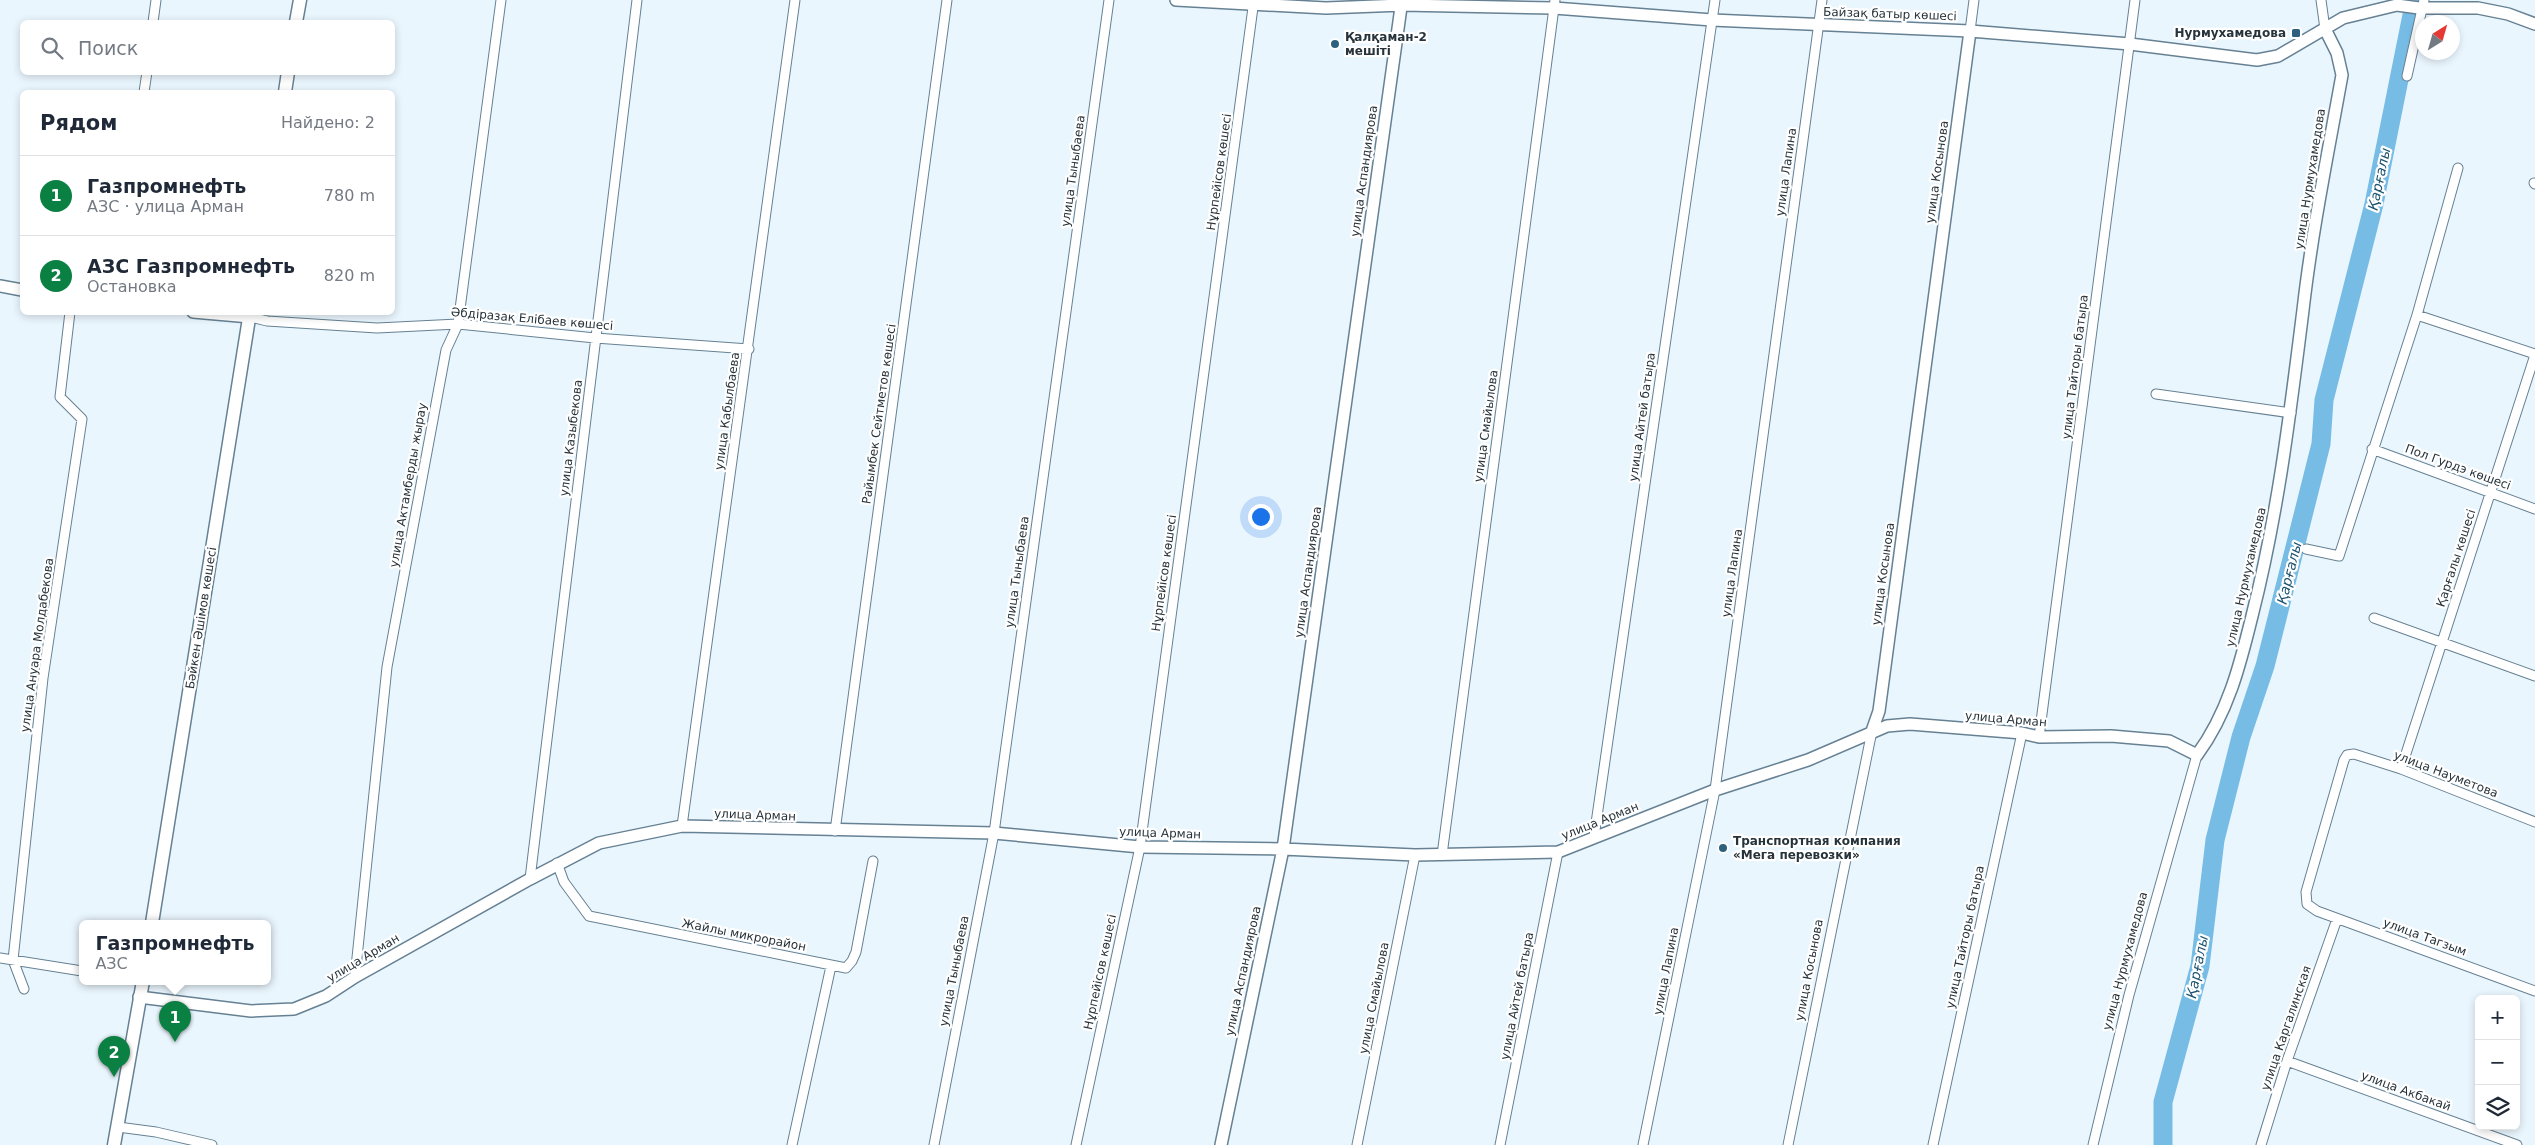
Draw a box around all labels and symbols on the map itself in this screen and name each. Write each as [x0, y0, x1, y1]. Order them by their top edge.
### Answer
street label: Байзақ батыр көшесі [1823, 5, 1957, 23]
north arrow [2415, 15, 2460, 60]
place label: Нурмухамедова [2175, 26, 2286, 40]
marker: Нурмухамедова [2290, 27, 2302, 39]
place label: Қалқаман-2 мешіті [1345, 30, 1427, 58]
marker: Қалқаман-2 мешіті [1329, 38, 1341, 50]
street label: улица Аспандиярова [1348, 104, 1380, 238]
street label: улица Нурмухамедова [2292, 107, 2328, 251]
street label: Нұрпейісов көшесі [1204, 113, 1234, 231]
street label: улица Тыныбаева [1058, 114, 1088, 228]
street label: улица Косынова [1923, 120, 1951, 224]
street label: улица Лапина [1773, 127, 1799, 217]
water label: Қарғалы [2365, 146, 2393, 212]
street label: улица Тайторы батыра [2059, 294, 2091, 440]
street label: Әбдіразақ Елібаев көшесі [450, 305, 614, 333]
street label: Райымбек Сейтметов көшесі [859, 323, 899, 505]
street label: улица Кабылбаева [712, 351, 742, 471]
street label: улица Айтей батыра [1626, 352, 1658, 482]
street label: улица Смайылова [1471, 369, 1501, 483]
street label: улица Казыбекова [557, 379, 585, 497]
street label: улица Актамберды жырау [387, 401, 429, 569]
street label: Пол Гурдэ көшесі [2403, 441, 2513, 493]
your location [1248, 504, 1274, 530]
street label: улица Аспандиярова [1292, 505, 1324, 639]
street label: улица Нурмухамедова [2223, 506, 2269, 648]
street label: Қарғалы көшесі [2434, 507, 2478, 609]
street label: Нұрпейісов көшесі [1149, 514, 1179, 632]
street label: улица Тыныбаева [1002, 515, 1032, 629]
street label: улица Косынова [1869, 522, 1897, 626]
street label: улица Лапина [1719, 528, 1745, 618]
water label: Қарғалы [2274, 540, 2304, 606]
street label: Бәйкен Әшімов көшесі [183, 546, 219, 690]
street label: улица Ануара Молдабекова [18, 557, 56, 733]
street label: улица Арман [1965, 708, 2047, 730]
street label: улица Науметова [2392, 748, 2500, 800]
street label: улица Арман [1559, 799, 1641, 843]
street label: улица Арман [714, 807, 796, 823]
street label: улица Арман [1119, 825, 1201, 841]
place label: Транспортная компания «Мега перевозки» [1733, 834, 1901, 862]
marker: Транспортная компания «Мега перевозки» [1717, 842, 1729, 854]
street label: улица Тайторы батыра [1943, 864, 1987, 1010]
street label: улица Нурмухамедова [2100, 890, 2150, 1032]
street label: улица Аспандиярова [1222, 905, 1264, 1037]
street label: Нұрпейісов көшесі [1081, 913, 1119, 1031]
street label: улица Тыныбаева [936, 914, 972, 1028]
street label: улица Тагзым [2381, 915, 2469, 959]
street label: Жайлы микрорайон [681, 916, 807, 954]
street label: улица Косынова [1792, 918, 1826, 1022]
street label: улица Лапина [1651, 926, 1681, 1016]
street label: улица Арман [324, 931, 402, 985]
street label: улица Айтей батыра [1498, 931, 1536, 1061]
water label: Қарғалы [2183, 934, 2211, 1000]
street label: улица Смайылова [1356, 941, 1392, 1055]
street label: улица Каргалинская [2258, 964, 2314, 1092]
pin: 1 [159, 1001, 191, 1042]
pin: 2 [98, 1036, 130, 1077]
street label: улица Акбакай [2359, 1068, 2453, 1114]

